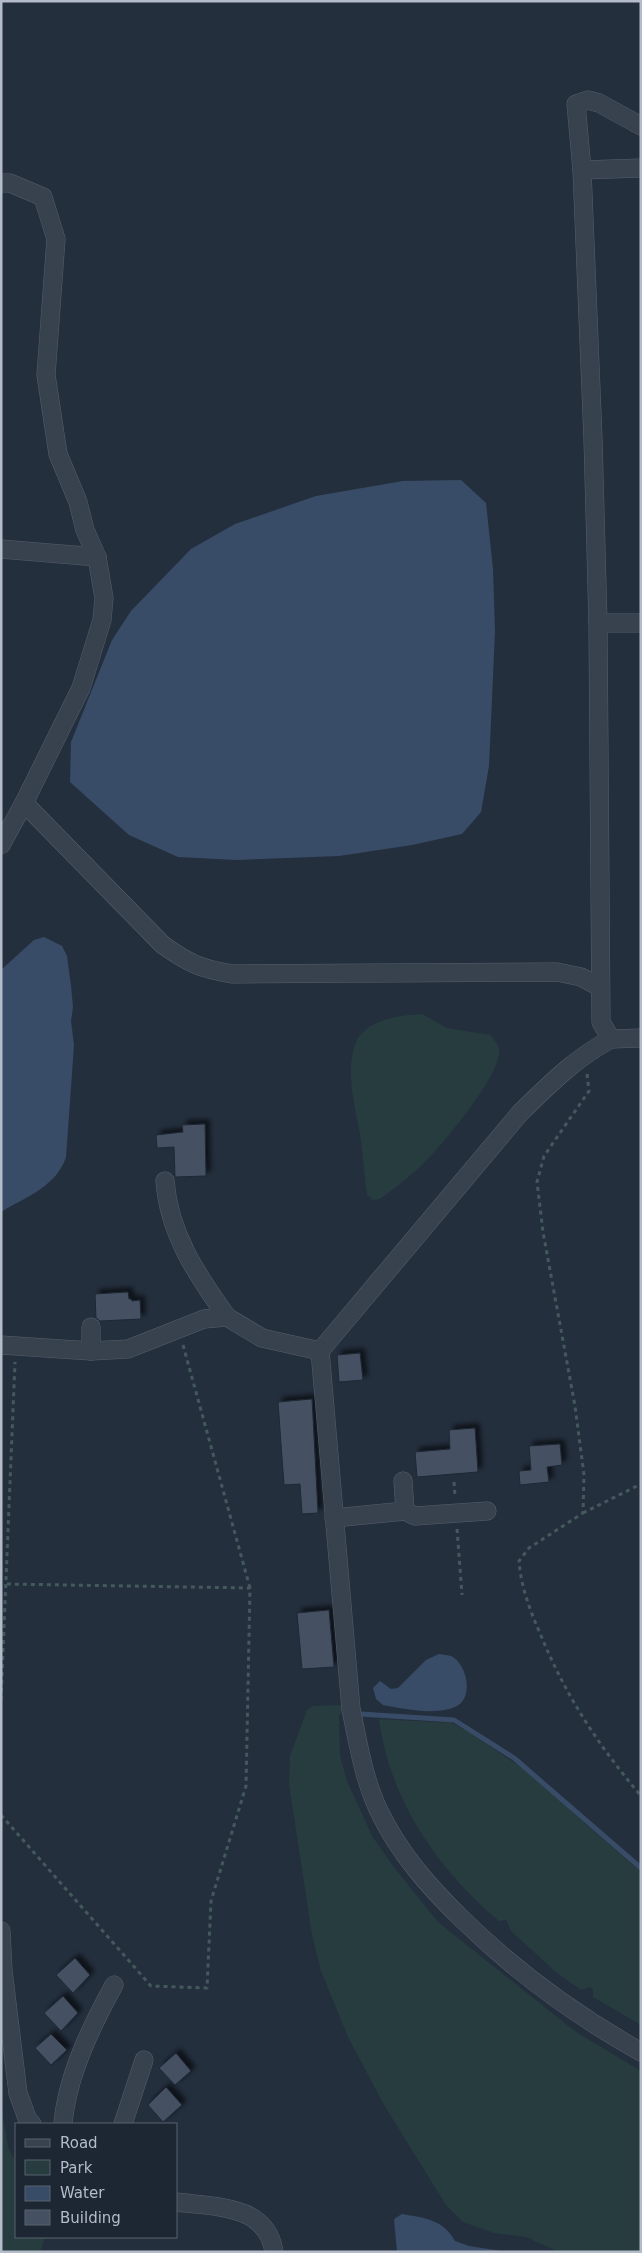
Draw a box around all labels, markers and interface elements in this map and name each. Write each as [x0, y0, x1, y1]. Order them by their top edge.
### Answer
legend [15, 2123, 178, 2238]
text: Road [60, 2134, 98, 2152]
text: Park [60, 2159, 93, 2177]
text: Water [60, 2184, 105, 2202]
text: Building [60, 2209, 121, 2227]

